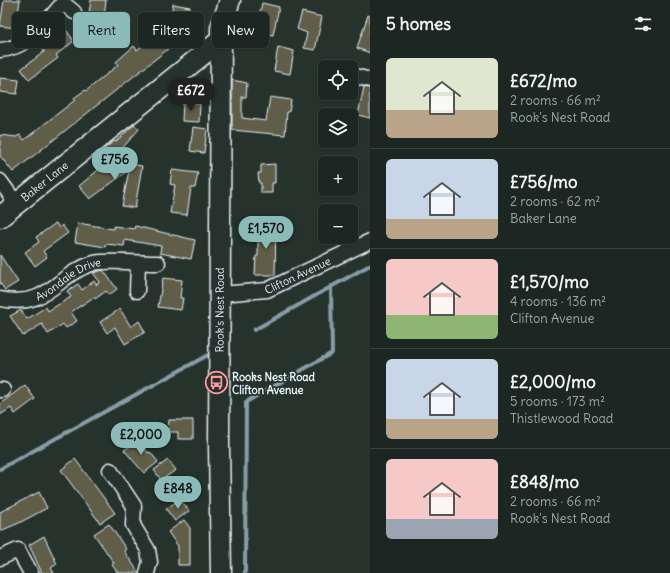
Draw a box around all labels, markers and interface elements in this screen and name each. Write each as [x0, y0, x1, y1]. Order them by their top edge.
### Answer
chip: Buy [12, 12, 65, 48]
chip: Rent [73, 12, 130, 48]
chip: Filters [138, 12, 204, 48]
chip: New [212, 12, 269, 48]
text: 5 homes [386, 13, 451, 35]
icon: filters [632, 13, 654, 35]
map controls [318, 60, 358, 244]
button: locate [318, 60, 358, 100]
text: £672/mo [510, 70, 577, 92]
icon: home [418, 74, 466, 122]
pin: £672 [167, 78, 215, 112]
text: £672 [177, 82, 205, 99]
text: 2 rooms · 66 m² [510, 92, 601, 109]
button: layers [318, 108, 358, 148]
text: Rook's Nest Road [510, 109, 610, 126]
pin: £756 [91, 147, 139, 181]
text: £756 [101, 151, 129, 168]
button: + [318, 156, 358, 196]
street label: Baker Lane [18, 158, 71, 205]
text: £756/mo [510, 171, 577, 193]
icon: home [418, 175, 466, 223]
text: 2 rooms · 62 m² [510, 193, 600, 210]
button: − [318, 204, 358, 244]
text: Baker Lane [510, 210, 577, 227]
pin: £1,570 [233, 216, 299, 250]
text: £1,570 [247, 220, 285, 237]
street label: Clifton Avenue [262, 254, 333, 297]
street label: Avondale Drive [33, 255, 102, 304]
street label: Rook's Nest Road [212, 267, 227, 353]
text: £1,570/mo [510, 271, 589, 293]
icon: home [418, 275, 466, 323]
text: 4 rooms · 136 m² [510, 293, 606, 310]
text: Clifton Avenue [510, 310, 595, 327]
bus stop icon: Rooks Nest Road Clifton Avenue [203, 370, 229, 396]
place label: Rooks Nest Road Clifton Avenue [232, 370, 316, 397]
text: £2,000/mo [510, 371, 596, 393]
icon: home [418, 375, 466, 423]
text: 5 rooms · 173 m² [510, 393, 605, 410]
text: Thistlewood Road [510, 410, 613, 427]
pin: £2,000 [108, 422, 174, 456]
text: £2,000 [120, 426, 162, 443]
text: £848/mo [510, 471, 579, 493]
icon: home [418, 475, 466, 523]
pin: £848 [154, 476, 202, 510]
text: £848 [163, 480, 193, 497]
text: 2 rooms · 66 m² [510, 493, 601, 510]
text: Rook's Nest Road [510, 510, 610, 527]

